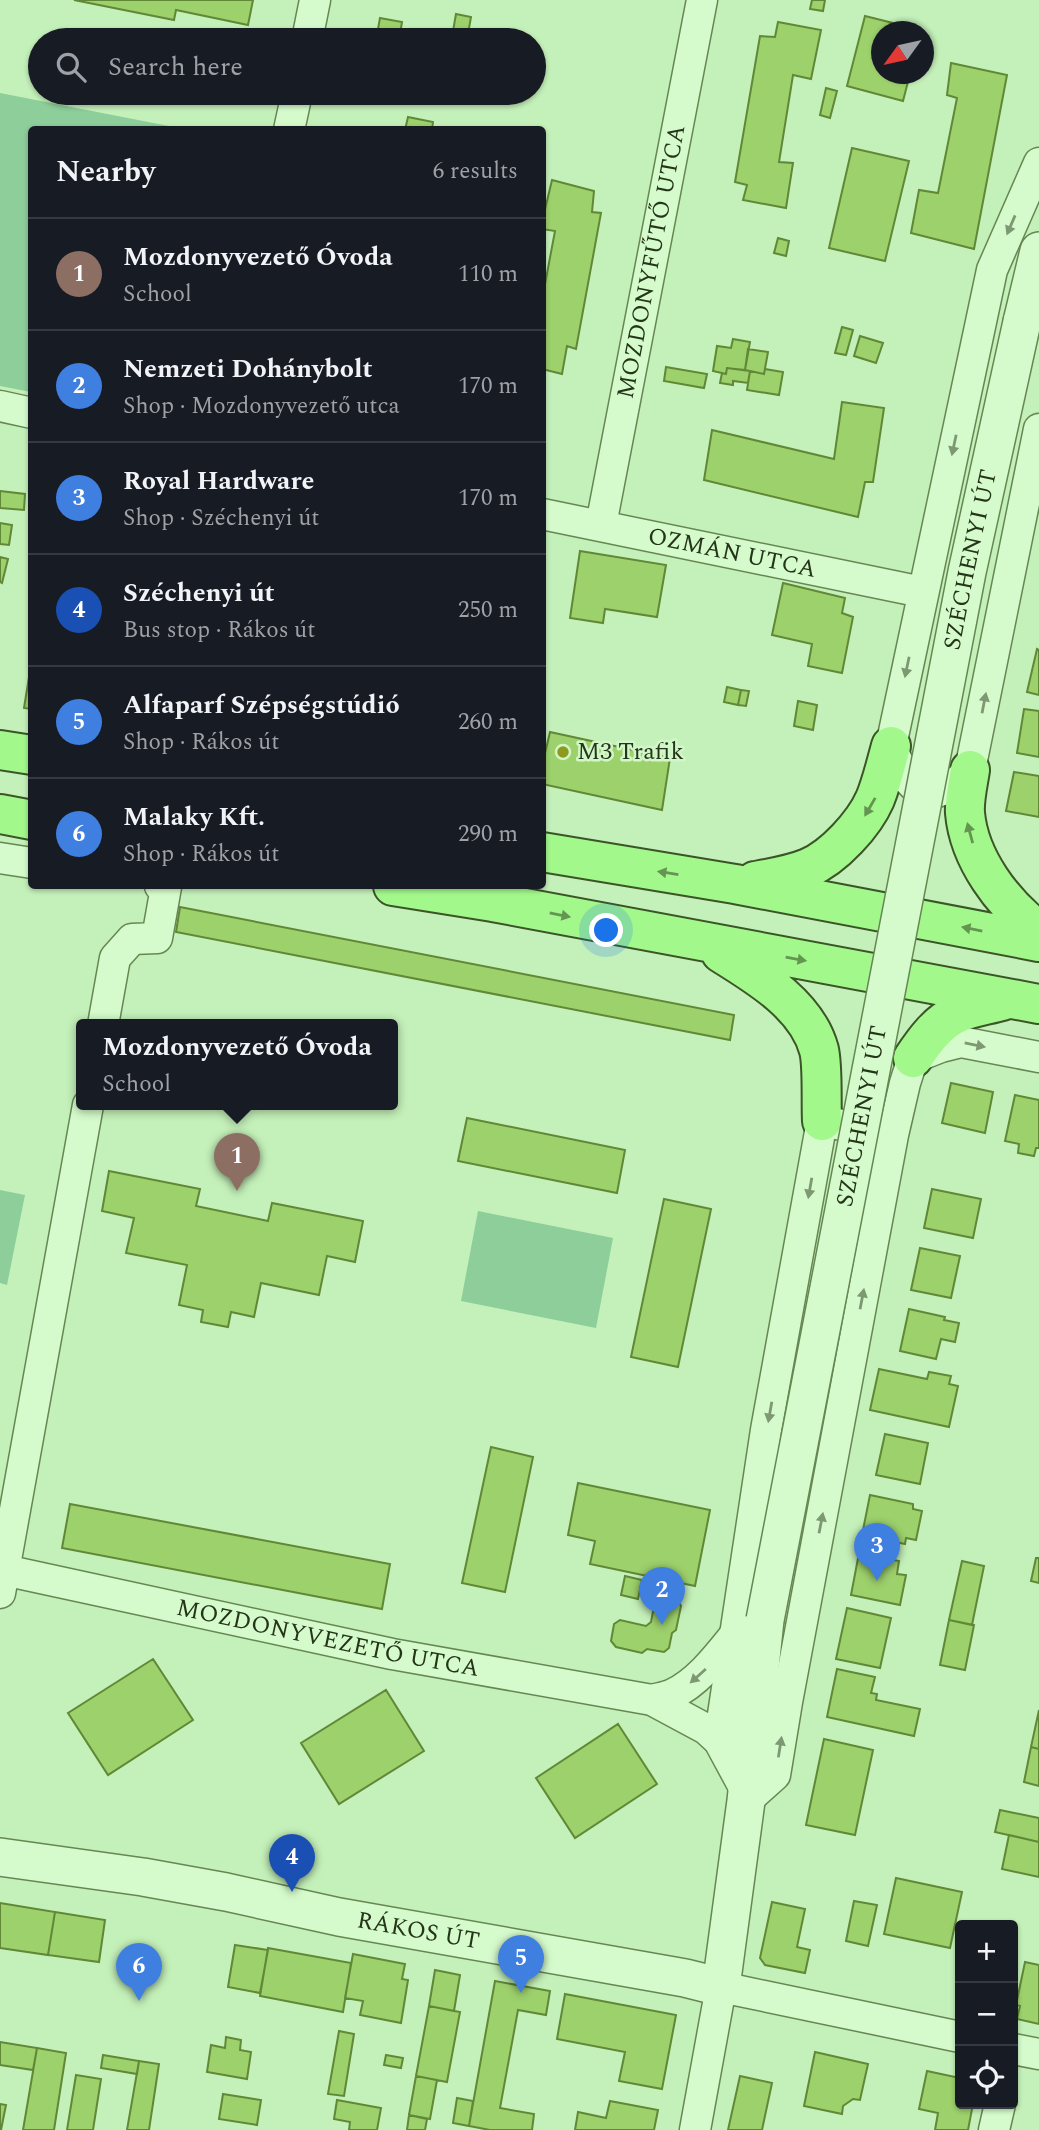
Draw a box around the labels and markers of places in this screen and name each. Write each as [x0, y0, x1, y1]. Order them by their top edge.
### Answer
place label: M3 Trafik [577, 734, 684, 770]
marker: M3 Trafik [555, 744, 571, 760]
pin: 1 [214, 1133, 260, 1191]
pin: 3 [854, 1523, 900, 1581]
pin: 2 [639, 1567, 685, 1625]
pin: 4 [269, 1834, 315, 1892]
pin: 5 [498, 1935, 544, 1993]
pin: 6 [116, 1943, 162, 2001]

